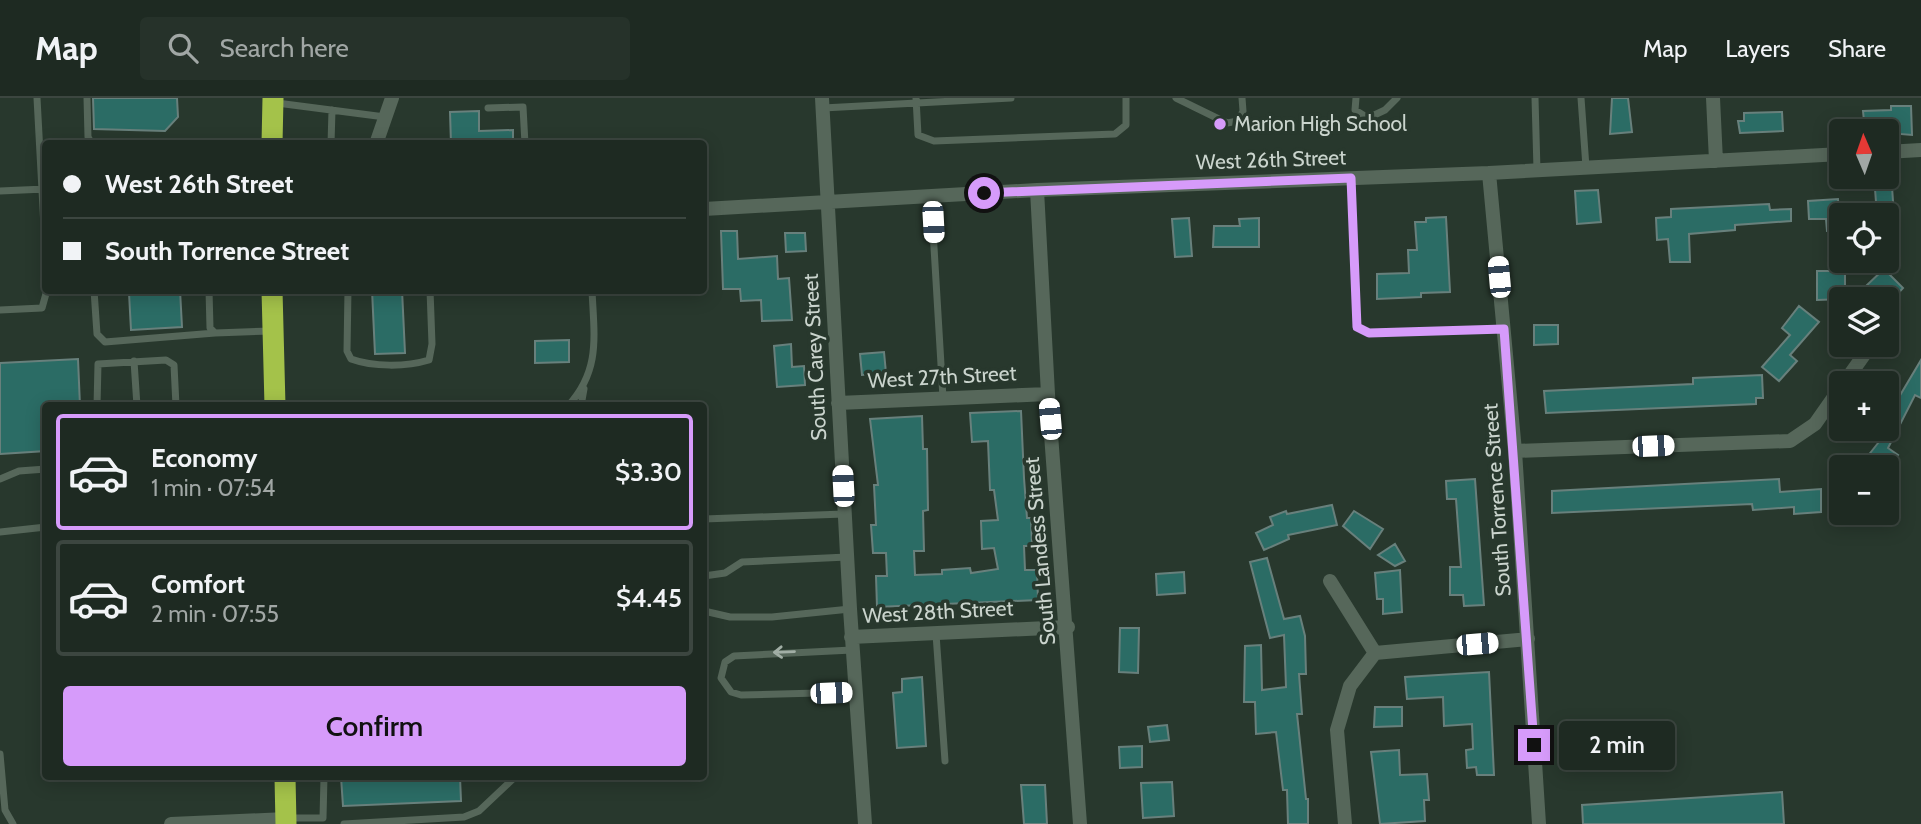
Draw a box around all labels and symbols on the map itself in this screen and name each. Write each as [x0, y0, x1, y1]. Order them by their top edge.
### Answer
place label: Marion High School [1234, 111, 1407, 136]
marker: Marion High School [1212, 116, 1228, 132]
north arrow [1829, 119, 1899, 189]
street label: West 26th Street [1195, 144, 1347, 175]
route start [968, 177, 1000, 209]
car [922, 200, 945, 244]
car [1487, 255, 1512, 299]
street label: South Carey Street [798, 273, 831, 441]
street label: West 27th Street [867, 360, 1017, 393]
car [1038, 397, 1063, 441]
street label: South Torrence Street [1477, 403, 1516, 597]
car [1632, 435, 1675, 457]
street label: South Landess Street [1019, 456, 1060, 646]
car [832, 464, 855, 508]
street label: West 28th Street [862, 595, 1014, 628]
car [1456, 632, 1499, 656]
one-way arrow [773, 646, 796, 659]
car [810, 682, 853, 704]
callout: 2 min [1558, 720, 1674, 770]
route end [1518, 729, 1550, 761]

